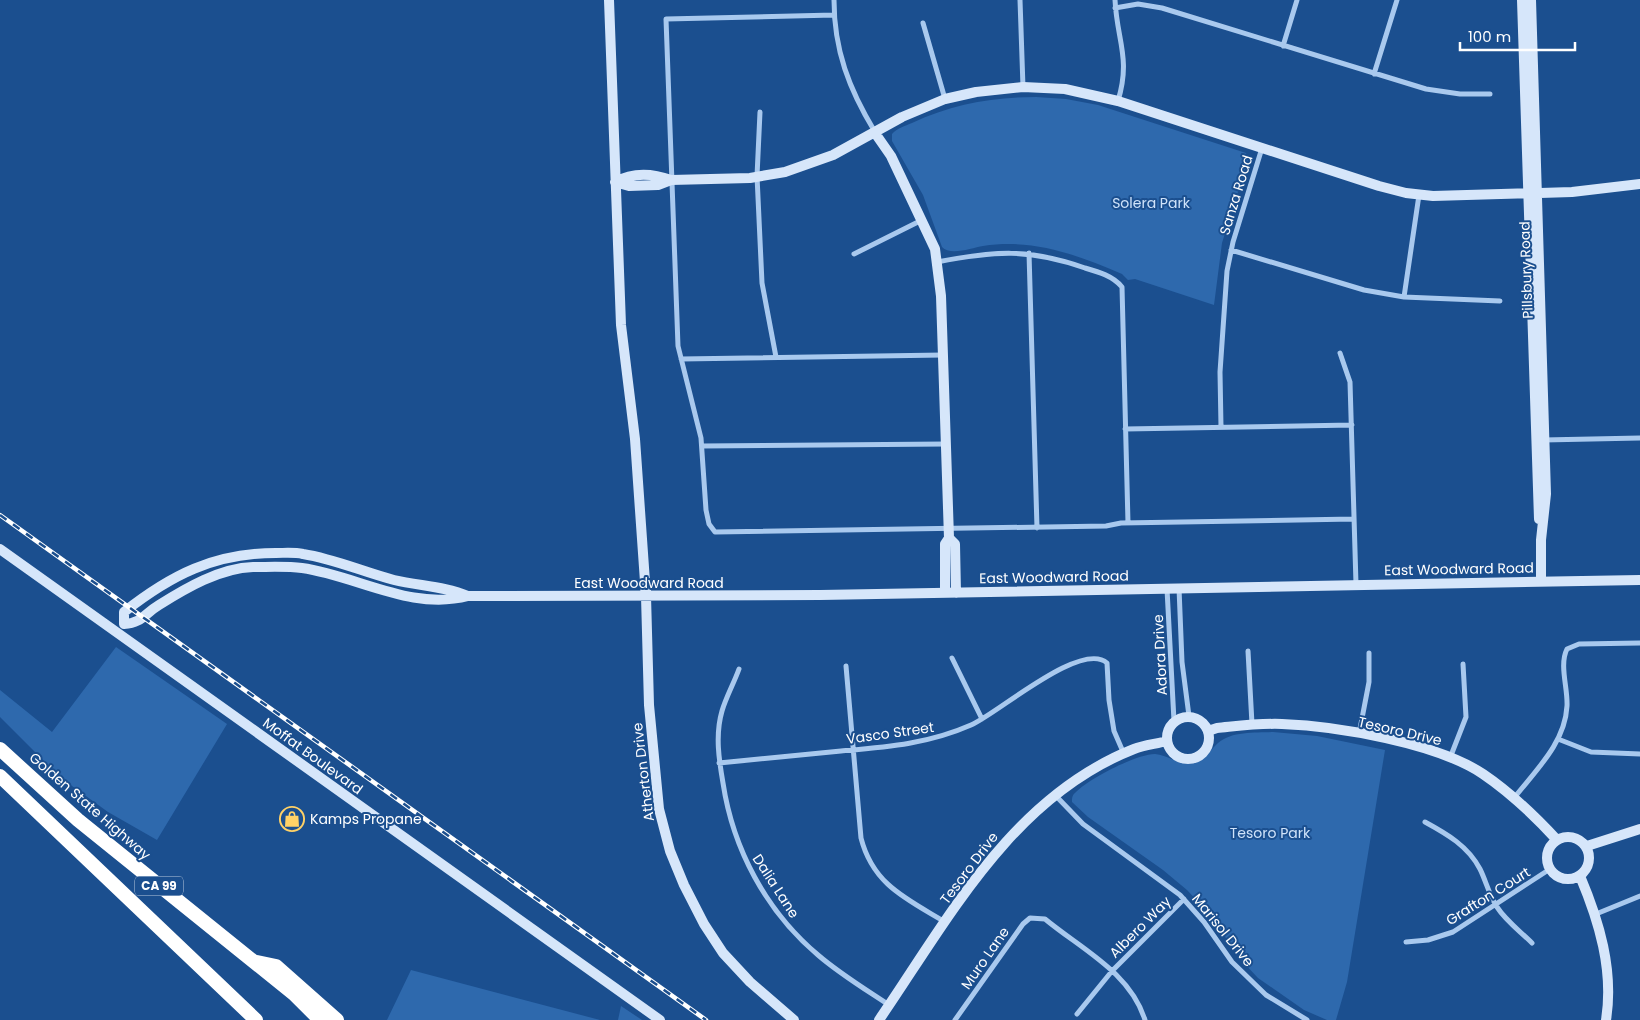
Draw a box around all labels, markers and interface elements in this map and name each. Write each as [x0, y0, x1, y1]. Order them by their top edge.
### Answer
scale bar [1460, 20, 1575, 52]
text: 100 m [1468, 26, 1511, 47]
street label: Sanza Road [1214, 153, 1258, 237]
park label: Solera Park [1112, 193, 1191, 213]
street label: Pillsbury Road [1514, 221, 1538, 319]
street label: East Woodward Road [1384, 558, 1534, 580]
street label: East Woodward Road [979, 566, 1129, 588]
street label: East Woodward Road [574, 573, 724, 593]
street label: Adora Drive [1148, 614, 1172, 696]
street label: Tesoro Drive [1356, 712, 1444, 750]
street label: Moffat Boulevard [259, 713, 367, 799]
street label: Vasco Street [845, 717, 935, 749]
street label: Atherton Drive [627, 721, 659, 822]
street label: Golden State Highway [25, 748, 155, 864]
shop icon: Kamps Propane [279, 806, 305, 832]
place label: Kamps Propane [310, 809, 422, 829]
park label: Tesoro Park [1230, 823, 1311, 843]
street label: Tesoro Drive [935, 828, 1003, 908]
street label: Dalia Lane [748, 850, 804, 922]
street label: Grafton Court [1442, 862, 1534, 930]
road number: CA 99 [135, 876, 183, 896]
street label: Marisol Drive [1187, 889, 1259, 971]
street label: Albero Way [1105, 892, 1175, 962]
street label: Muro Lane [956, 922, 1014, 993]

